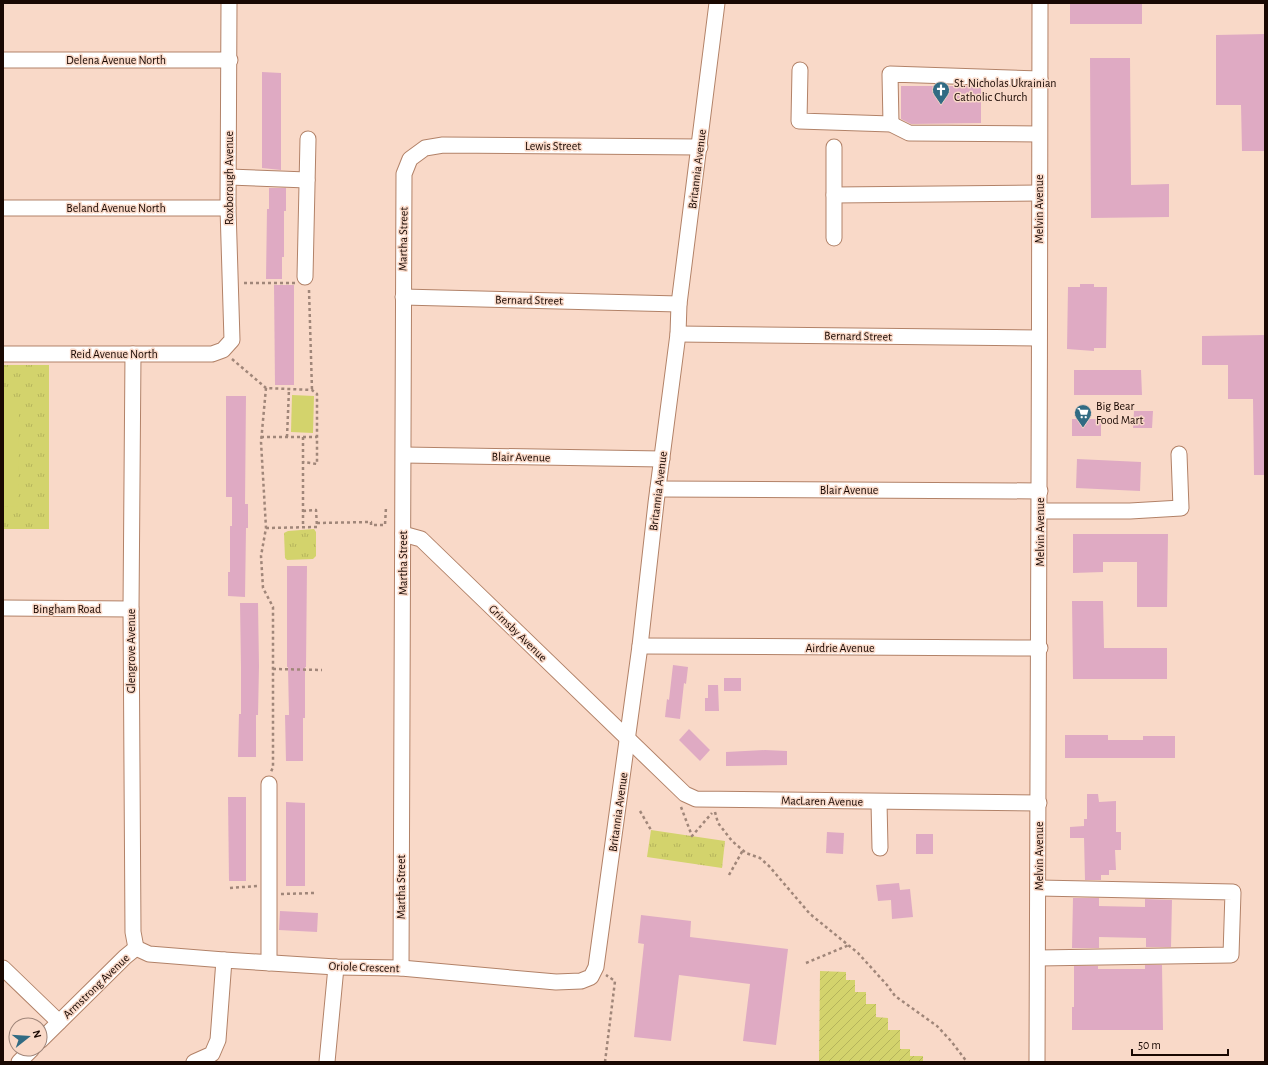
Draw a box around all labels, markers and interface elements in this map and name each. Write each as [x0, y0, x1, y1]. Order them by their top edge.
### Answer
street label: Delena Avenue North [66, 54, 166, 66]
place label: St. Nicholas Ukrainian Catholic Church [954, 77, 1057, 103]
church icon: St. Nicholas Ukrainian Catholic Church [931, 80, 951, 105]
street label: Britannia Avenue [686, 129, 708, 209]
street label: Roxborough Avenue [223, 131, 235, 225]
street label: Lewis Street [525, 140, 581, 152]
street label: Melvin Avenue [1033, 175, 1045, 243]
street label: Beland Avenue North [66, 202, 166, 214]
street label: Martha Street [396, 206, 410, 271]
street label: Bernard Street [495, 293, 563, 307]
street label: Bernard Street [824, 329, 892, 343]
street label: Reid Avenue North [70, 348, 158, 360]
place label: Big Bear Food Mart [1096, 400, 1143, 426]
supermarket icon: Big Bear Food Mart [1073, 403, 1093, 428]
street label: Blair Avenue [492, 450, 550, 464]
street label: Britannia Avenue [647, 451, 669, 531]
street label: Blair Avenue [820, 484, 878, 496]
street label: Melvin Avenue [1034, 498, 1046, 566]
street label: Martha Street [397, 531, 409, 595]
street label: Grimsby Avenue [486, 602, 549, 664]
street label: Bingham Road [33, 603, 101, 615]
street label: Glengrove Avenue [125, 609, 137, 693]
street label: Airdrie Avenue [805, 642, 875, 654]
street label: Britannia Avenue [606, 772, 630, 852]
street label: MacLaren Avenue [781, 794, 863, 808]
street label: Melvin Avenue [1033, 822, 1045, 890]
street label: Martha Street [395, 855, 407, 919]
street label: Armstrong Avenue [60, 951, 132, 1021]
street label: Oriole Crescent [328, 960, 400, 974]
north arrow [8, 1017, 48, 1057]
text: N [31, 1029, 43, 1039]
scale bar [1132, 1031, 1228, 1057]
text: 50 m [1138, 1039, 1161, 1051]

